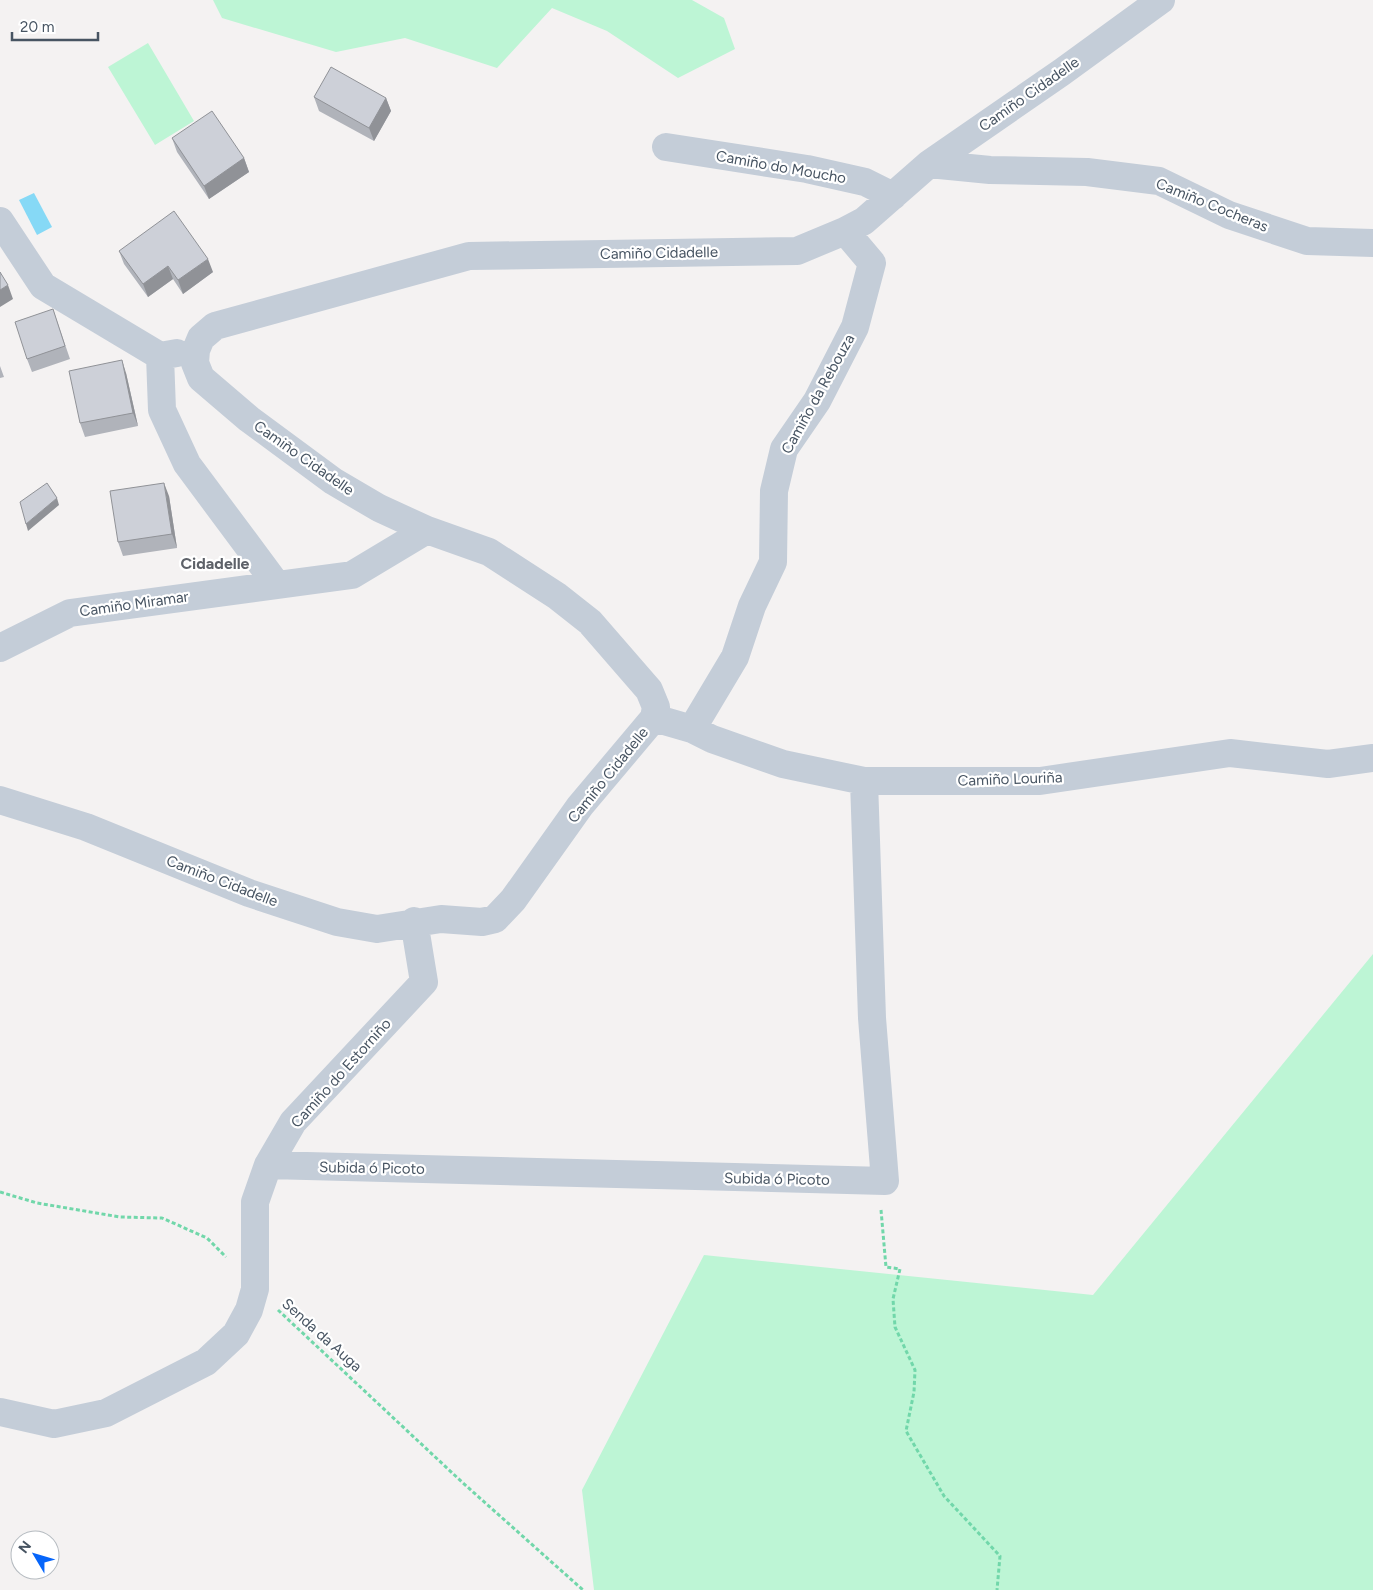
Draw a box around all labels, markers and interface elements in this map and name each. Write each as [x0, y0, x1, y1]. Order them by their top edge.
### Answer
scale bar [12, 10, 99, 42]
text: 20 m [20, 18, 54, 36]
street label: Camiño Cidadelle [976, 53, 1082, 135]
street label: Camiño do Moucho [715, 147, 848, 187]
street label: Camiño Cocheras [1153, 174, 1271, 236]
street label: Camiño Cidadelle [600, 243, 718, 263]
street label: Camiño da Rebouza [778, 331, 858, 457]
street label: Camiño Cidadelle [251, 417, 357, 499]
district label: Cidadelle [181, 554, 250, 573]
street label: Camiño Miramar [78, 587, 190, 621]
street label: Camiño Cidadelle [564, 723, 652, 827]
street label: Camiño Louriña [957, 768, 1063, 790]
street label: Camiño Cidadelle [164, 851, 280, 911]
street label: Camiño do Estorniño [287, 1014, 395, 1131]
street label: Subida ó Picoto [319, 1158, 425, 1178]
street label: Subida ó Picoto [724, 1169, 830, 1189]
street label: Senda da Auga [278, 1295, 366, 1375]
north arrow [10, 1530, 60, 1580]
text: N [15, 1538, 35, 1557]

